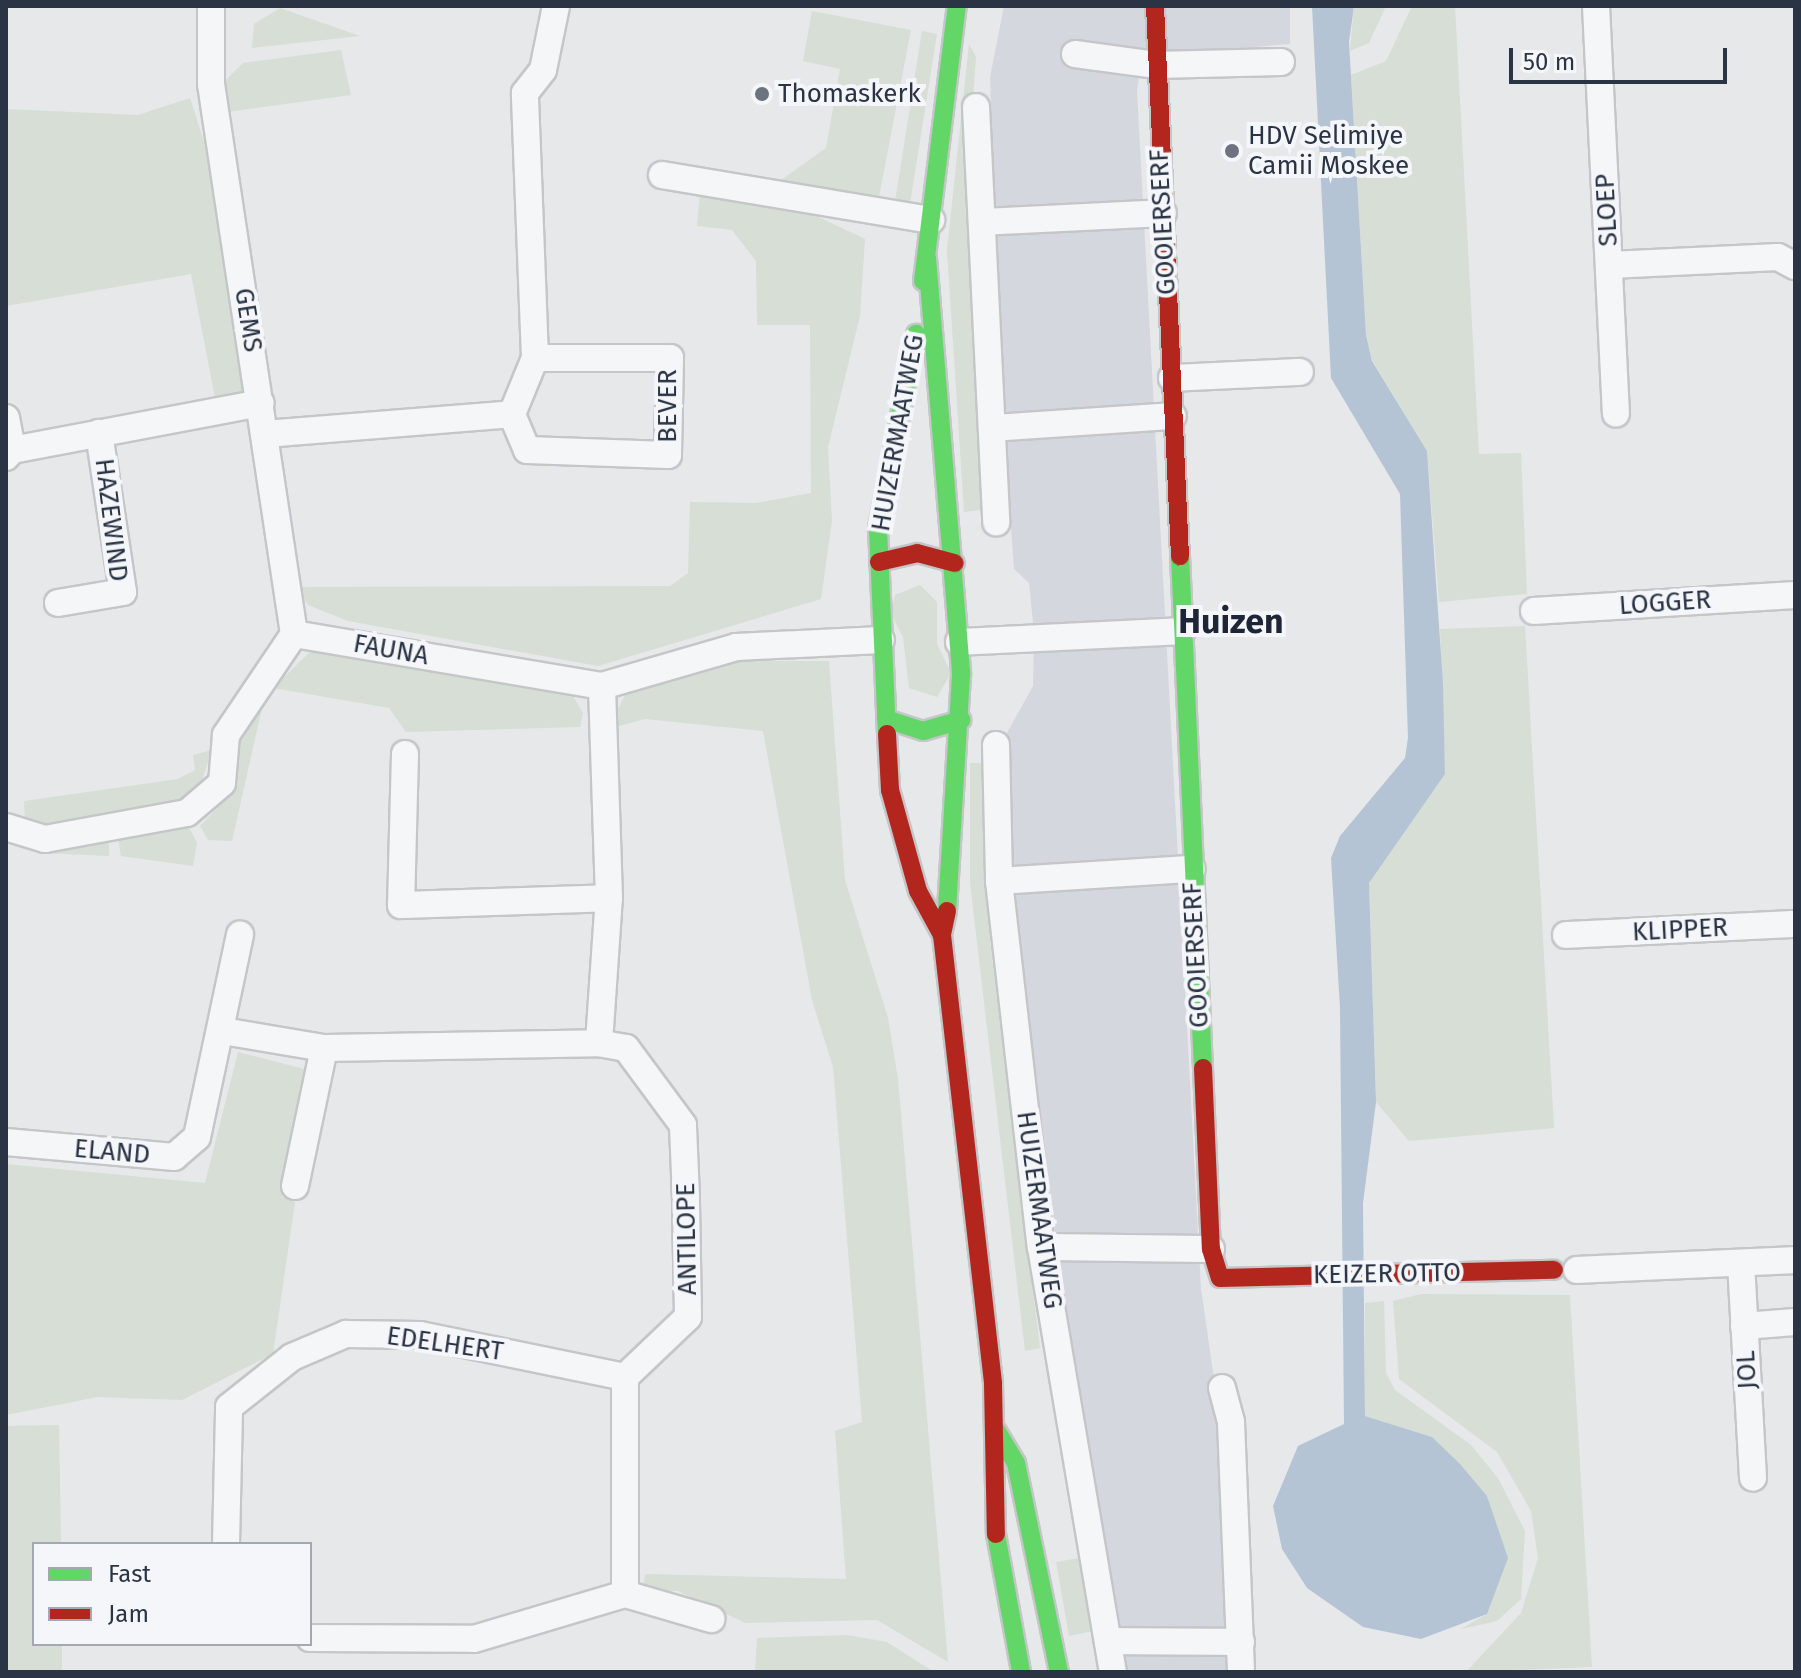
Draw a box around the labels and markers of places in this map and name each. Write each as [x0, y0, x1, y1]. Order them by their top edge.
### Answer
place label: Thomaskerk [778, 78, 921, 110]
marker: Thomaskerk [753, 85, 771, 103]
place label: HDV Selimiye Camii Moskee [1248, 120, 1409, 182]
marker: HDV Selimiye Camii Moskee [1223, 142, 1241, 160]

